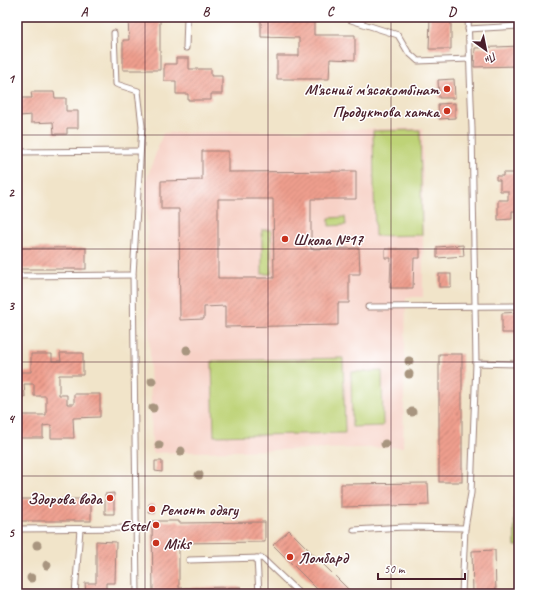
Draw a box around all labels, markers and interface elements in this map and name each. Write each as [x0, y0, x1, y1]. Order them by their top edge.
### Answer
text: A [81, 4, 89, 20]
text: B [203, 4, 211, 20]
text: C [327, 4, 335, 20]
text: D [448, 4, 457, 20]
north arrow [466, 30, 506, 70]
text: Пн [482, 49, 500, 68]
text: 1 [8, 71, 16, 87]
place label: М'ясний м'ясокомбінат [305, 80, 441, 100]
marker: М'ясний м'ясокомбінат [442, 84, 452, 94]
place label: Продуктова хатка [332, 102, 441, 122]
marker: Продуктова хатка [442, 106, 452, 116]
text: 2 [8, 185, 15, 201]
place label: Школа №17 [293, 230, 364, 250]
marker: Школа №17 [280, 234, 290, 244]
text: 3 [8, 298, 15, 314]
text: 4 [8, 411, 16, 427]
place label: Здорова вода [28, 489, 103, 509]
marker: Здорова вода [105, 493, 115, 503]
place label: Ремонт одягу [160, 500, 240, 520]
marker: Ремонт одягу [147, 504, 157, 514]
place label: Estel [120, 516, 151, 536]
marker: Estel [151, 520, 161, 530]
text: 5 [8, 525, 15, 541]
place label: Miks [164, 534, 193, 554]
marker: Miks [151, 538, 161, 548]
place label: Ломбард [298, 548, 350, 568]
marker: Ломбард [285, 552, 295, 562]
scale bar [378, 555, 465, 581]
text: 50 m [384, 561, 406, 577]

